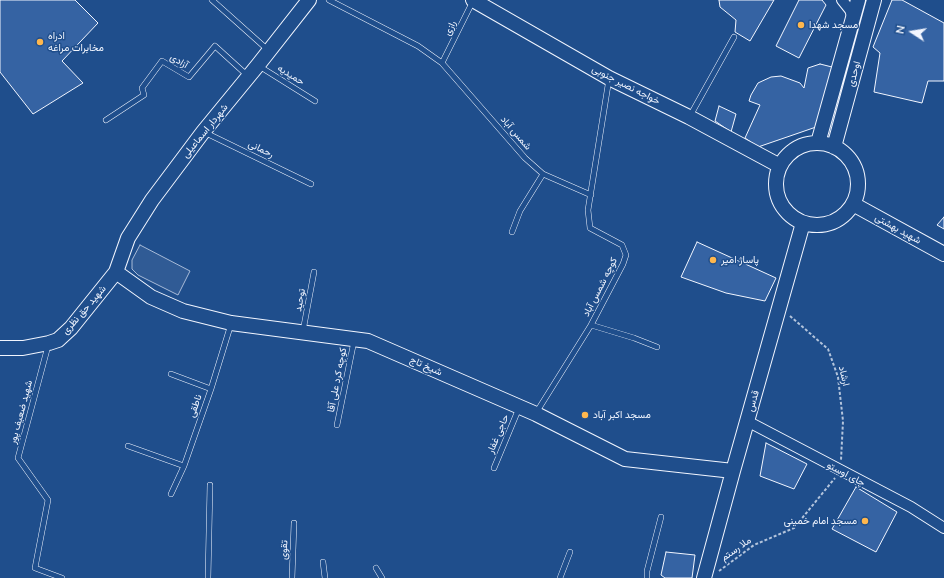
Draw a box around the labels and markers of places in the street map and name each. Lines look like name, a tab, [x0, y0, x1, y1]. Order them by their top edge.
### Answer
place label: مسجد شهدا	[809, 19, 858, 31]
marker: مسجد شهدا	[796, 20, 806, 30]
place label: ادراه مخابرات مراغه	[48, 30, 104, 54]
marker: ادراه مخابرات مراغه	[35, 37, 45, 47]
place label: پاساژ امیر	[721, 254, 759, 266]
marker: پاساژ امیر	[708, 255, 718, 265]
place label: مسجد اکبر آباد	[593, 409, 651, 421]
marker: مسجد اکبر آباد	[580, 410, 590, 420]
place label: مسجد امام خمینی	[784, 515, 857, 527]
marker: مسجد امام خمینی	[860, 516, 870, 526]

